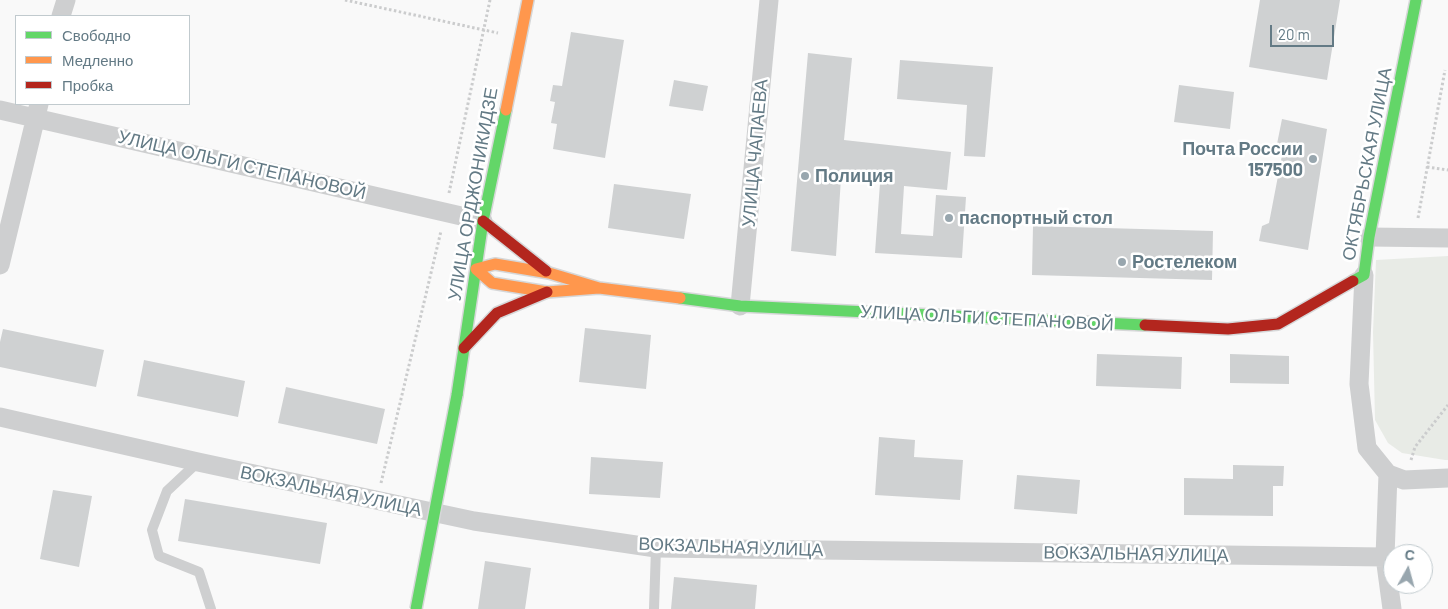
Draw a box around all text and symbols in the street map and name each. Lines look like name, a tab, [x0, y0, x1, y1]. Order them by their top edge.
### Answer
legend	[15, 15, 190, 105]
scale bar	[1273, 15, 1337, 47]
text: 20 m	[1278, 25, 1310, 43]
text: Свободно	[62, 26, 131, 44]
text: Медленно	[62, 51, 133, 69]
street label: ОКТЯБРЬСКАЯ УЛИЦА	[1338, 66, 1396, 262]
text: Пробка	[62, 76, 113, 94]
street label: УЛИЦА ЧАПАЕВА	[738, 78, 772, 228]
street label: УЛИЦА ОРДЖОНИКИДЗЕ	[444, 86, 502, 302]
street label: УЛИЦА ОЛЬГИ СТЕПАНОВОЙ	[116, 126, 368, 204]
place label: Почта России 157500	[1182, 138, 1303, 180]
marker: Почта России 157500	[1307, 153, 1319, 165]
place label: Полиция	[815, 165, 894, 187]
marker: Полиция	[799, 170, 811, 182]
place label: паспортный стол	[959, 207, 1113, 229]
marker: паспортный стол	[943, 212, 955, 224]
place label: Ростелеком	[1132, 251, 1237, 273]
marker: Ростелеком	[1116, 256, 1128, 268]
street label: УЛИЦА ОЛЬГИ СТЕПАНОВОЙ	[860, 301, 1114, 335]
street label: ВОКЗАЛЬНАЯ УЛИЦА	[238, 461, 424, 521]
street label: ВОКЗАЛЬНАЯ УЛИЦА	[638, 533, 824, 561]
street label: ВОКЗАЛЬНАЯ УЛИЦА	[1043, 542, 1229, 566]
north arrow	[1383, 544, 1433, 594]
text: С	[1404, 546, 1416, 564]

